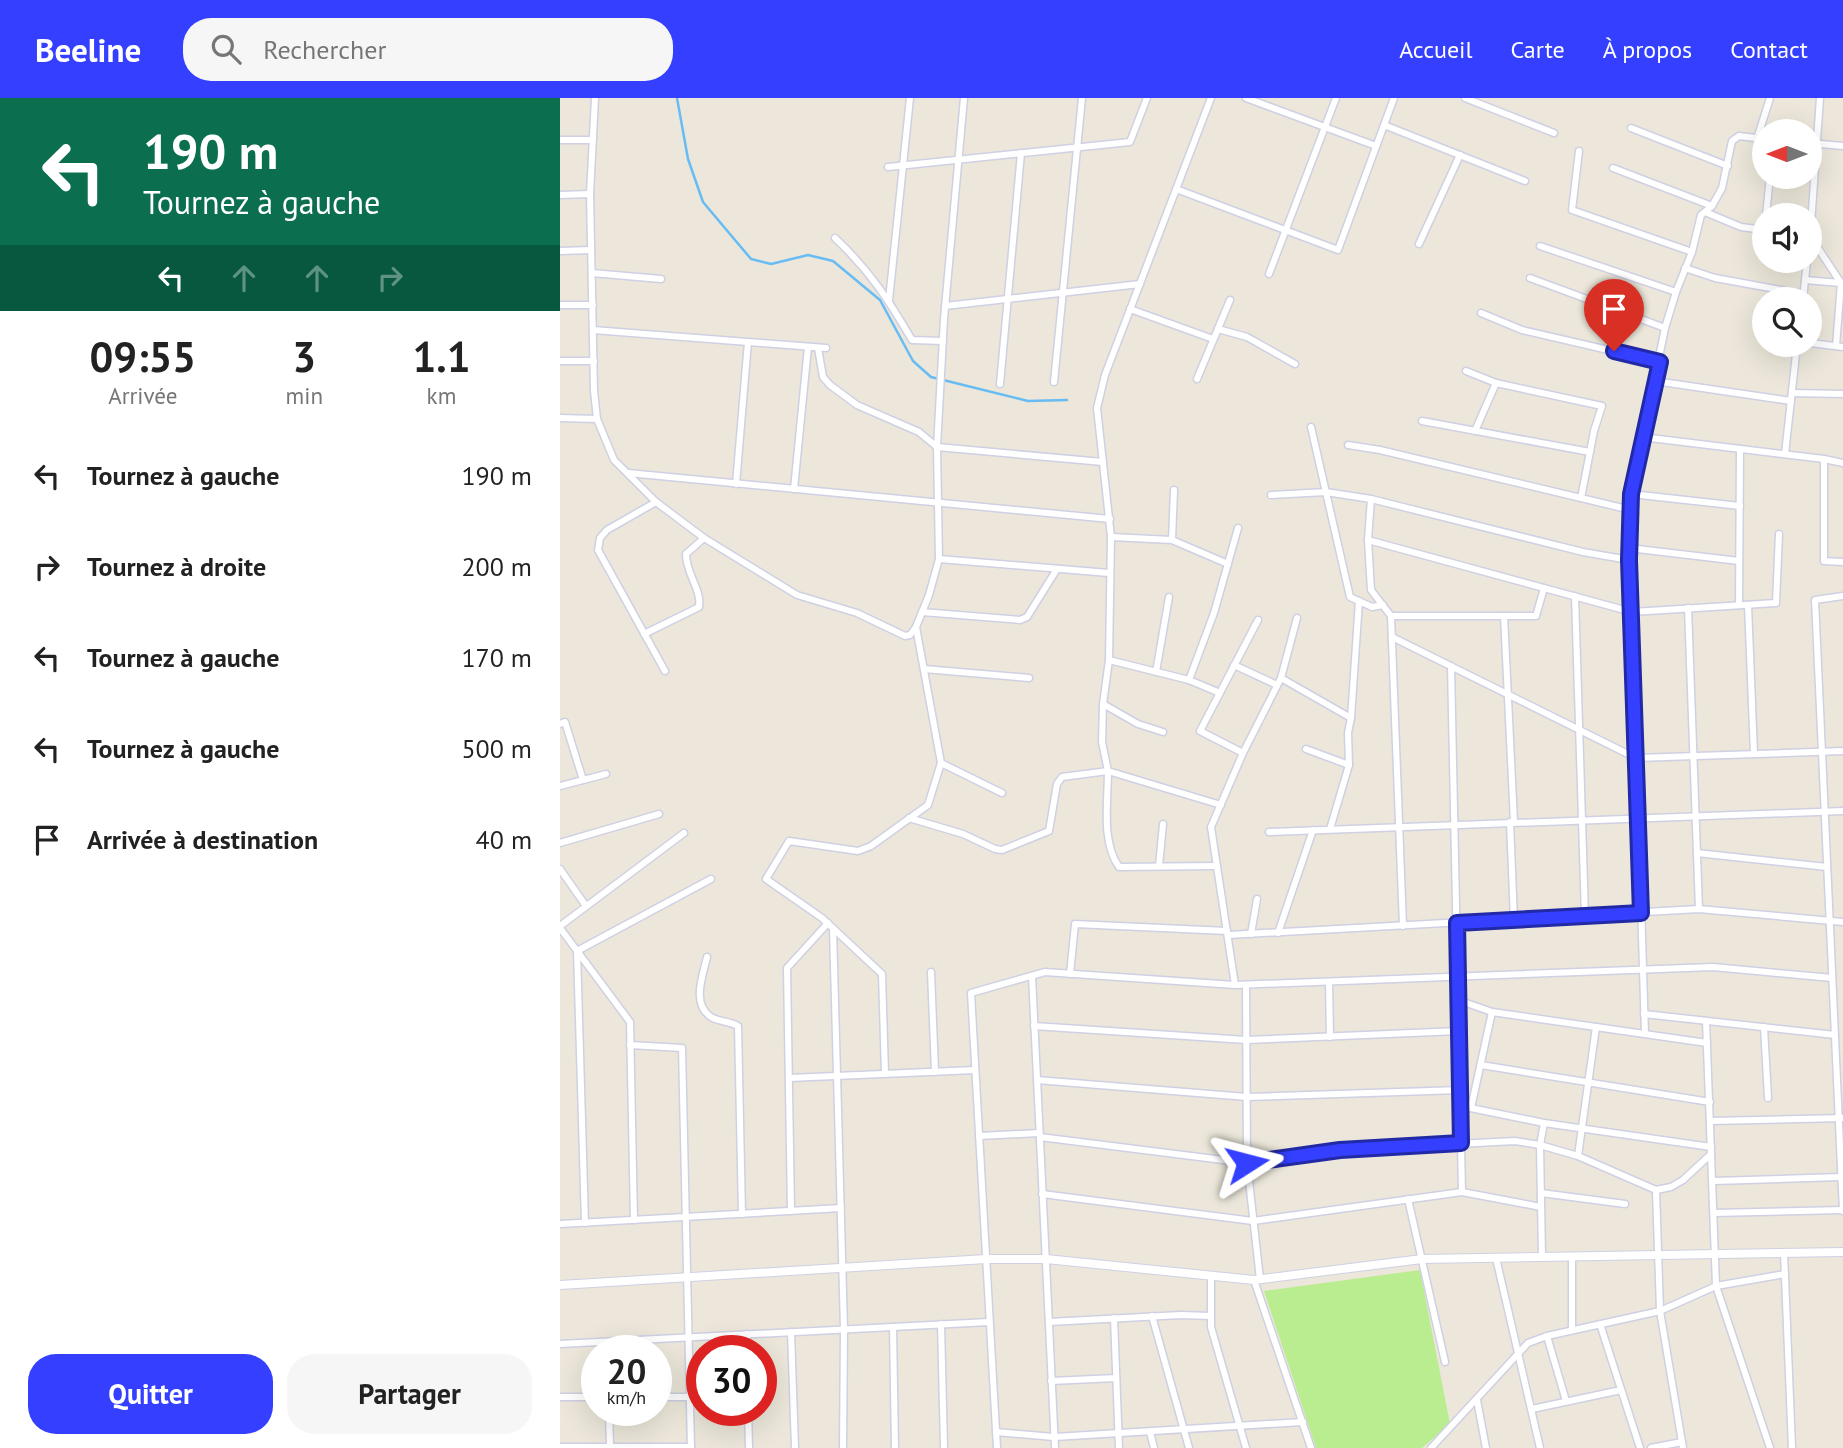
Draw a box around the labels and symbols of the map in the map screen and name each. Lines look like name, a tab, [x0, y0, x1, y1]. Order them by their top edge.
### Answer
north arrow	[1752, 119, 1822, 189]
pin	[1584, 279, 1644, 351]
position arrow	[1210, 1126, 1284, 1200]
speed limit sign: 30	[686, 1335, 777, 1426]

